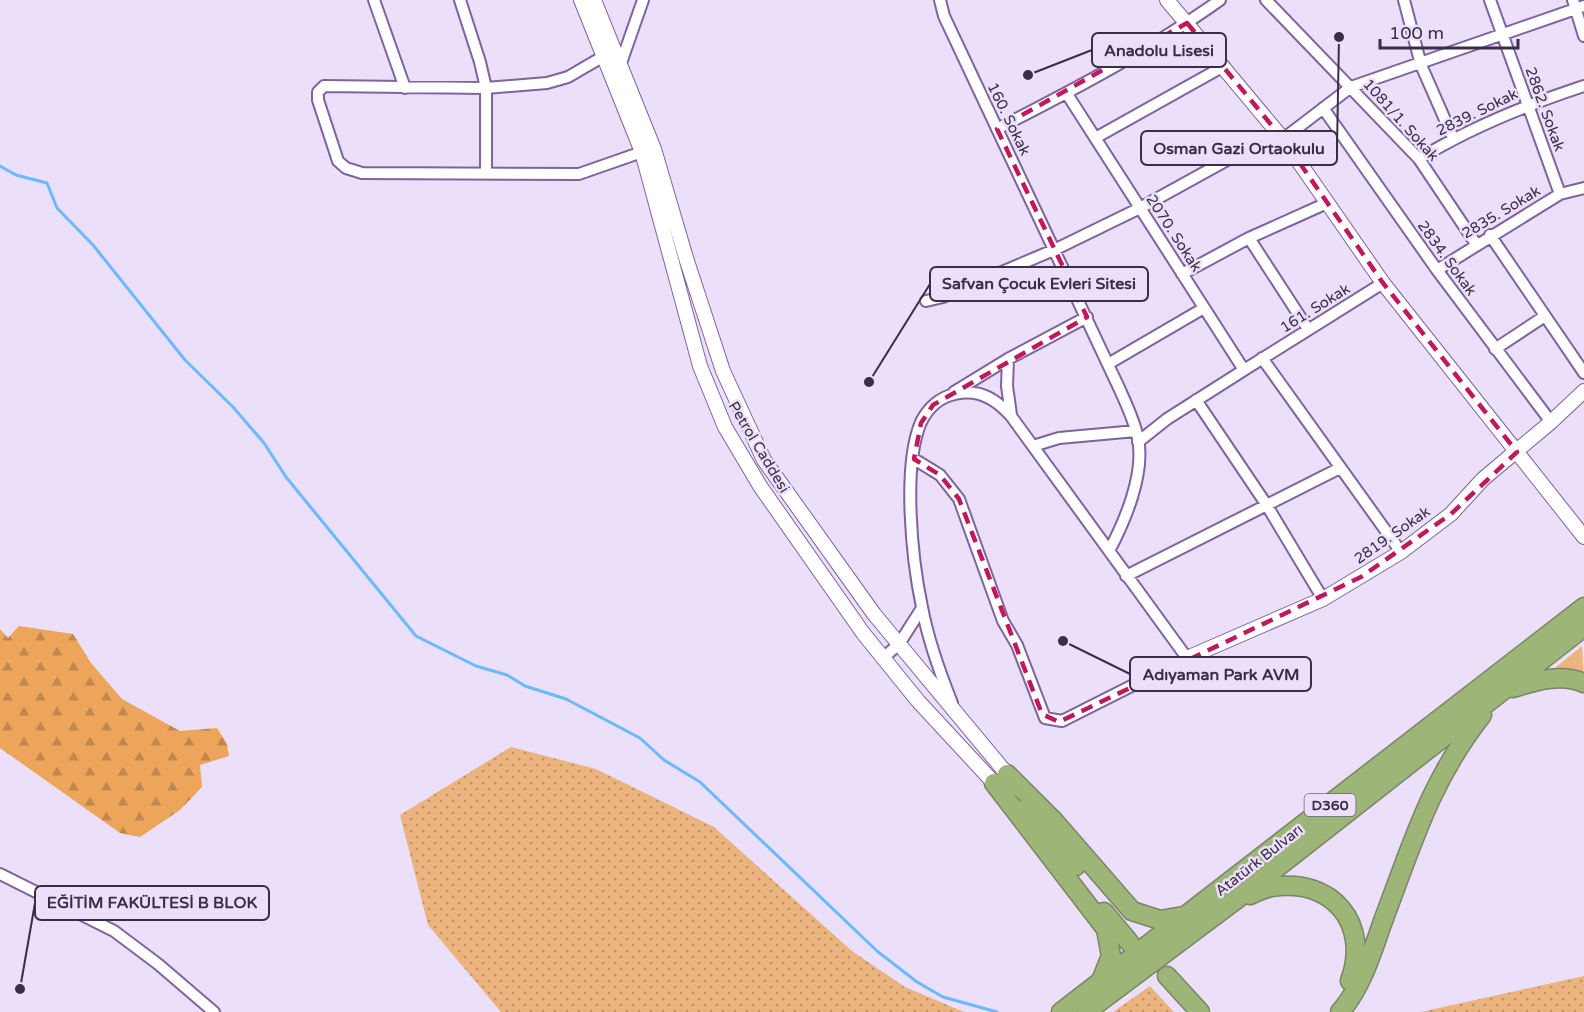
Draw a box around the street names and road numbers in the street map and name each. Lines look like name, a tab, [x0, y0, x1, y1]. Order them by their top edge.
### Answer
street label: 2862. Sokak	[1521, 64, 1569, 154]
street label: 1081/1. Sokak	[1359, 75, 1443, 165]
street label: 160. Sokak	[984, 80, 1034, 158]
street label: 2839. Sokak	[1433, 85, 1521, 139]
street label: 2835. Sokak	[1459, 182, 1543, 242]
street label: 2070. Sokak	[1142, 191, 1206, 275]
street label: 2834. Sokak	[1414, 217, 1480, 299]
street label: 161. Sokak	[1277, 279, 1353, 337]
street label: Petrol Caddesi	[725, 398, 793, 496]
street label: 2819. Sokak	[1351, 502, 1433, 568]
road number: D360	[1304, 794, 1356, 816]
street label: Atatürk Bulvarı	[1212, 820, 1306, 900]

